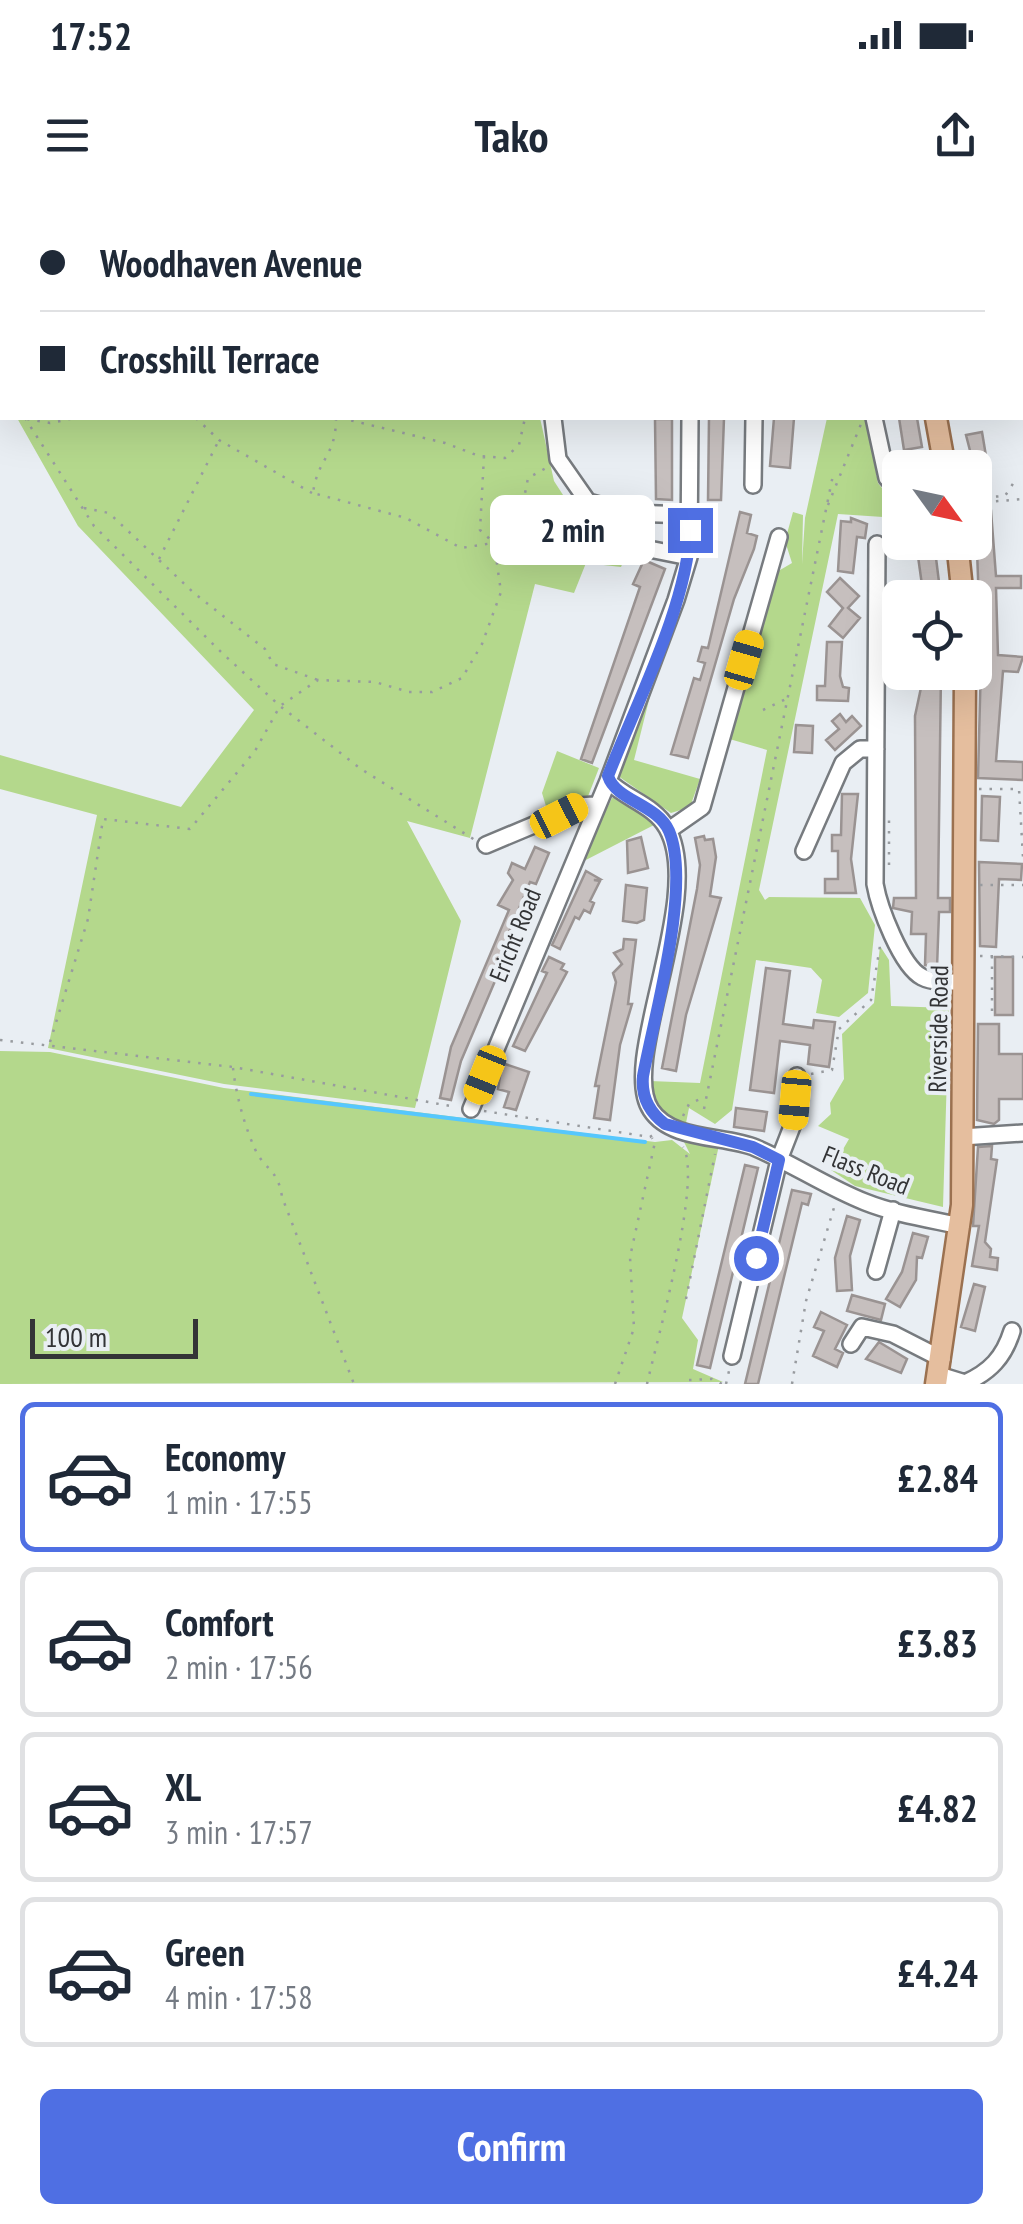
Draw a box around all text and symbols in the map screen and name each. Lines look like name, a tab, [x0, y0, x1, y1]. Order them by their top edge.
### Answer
text: 17:52	[50, 11, 132, 60]
text: Tako	[474, 106, 549, 164]
icon: menu	[40, 108, 95, 163]
icon: share	[928, 108, 983, 163]
text: Woodhaven Avenue	[100, 238, 362, 287]
text: Crosshill Terrace	[100, 334, 320, 383]
north arrow	[882, 450, 992, 560]
map controls	[882, 450, 992, 690]
callout: 2 min	[490, 495, 655, 565]
route end	[668, 508, 713, 553]
text: 2 min	[540, 509, 605, 551]
button: locate	[882, 580, 992, 690]
car	[721, 627, 767, 693]
car	[525, 789, 593, 843]
street label: Ericht Road	[482, 884, 548, 986]
street label: Riverside Road	[921, 965, 955, 1093]
car	[460, 1042, 510, 1108]
car	[777, 1069, 813, 1131]
street label: Flass Road	[818, 1138, 914, 1202]
route start	[734, 1236, 779, 1281]
scale bar	[30, 1314, 198, 1358]
text: 100 m	[45, 1318, 107, 1355]
icon: car	[45, 1432, 135, 1522]
text: Economy	[165, 1432, 285, 1481]
text: £2.84	[897, 1453, 978, 1502]
text: 1 min · 17:55	[165, 1481, 313, 1523]
icon: car	[45, 1597, 135, 1687]
text: Comfort	[165, 1597, 274, 1646]
text: £3.83	[897, 1618, 978, 1667]
text: 2 min · 17:56	[165, 1646, 313, 1688]
icon: car	[45, 1762, 135, 1852]
text: XL	[165, 1762, 201, 1811]
text: £4.82	[897, 1783, 978, 1832]
text: 3 min · 17:57	[165, 1811, 313, 1853]
icon: car	[45, 1927, 135, 2017]
text: Green	[165, 1927, 245, 1976]
text: £4.24	[897, 1948, 978, 1997]
text: 4 min · 17:58	[165, 1976, 313, 2018]
button: Confirm	[40, 2089, 983, 2204]

